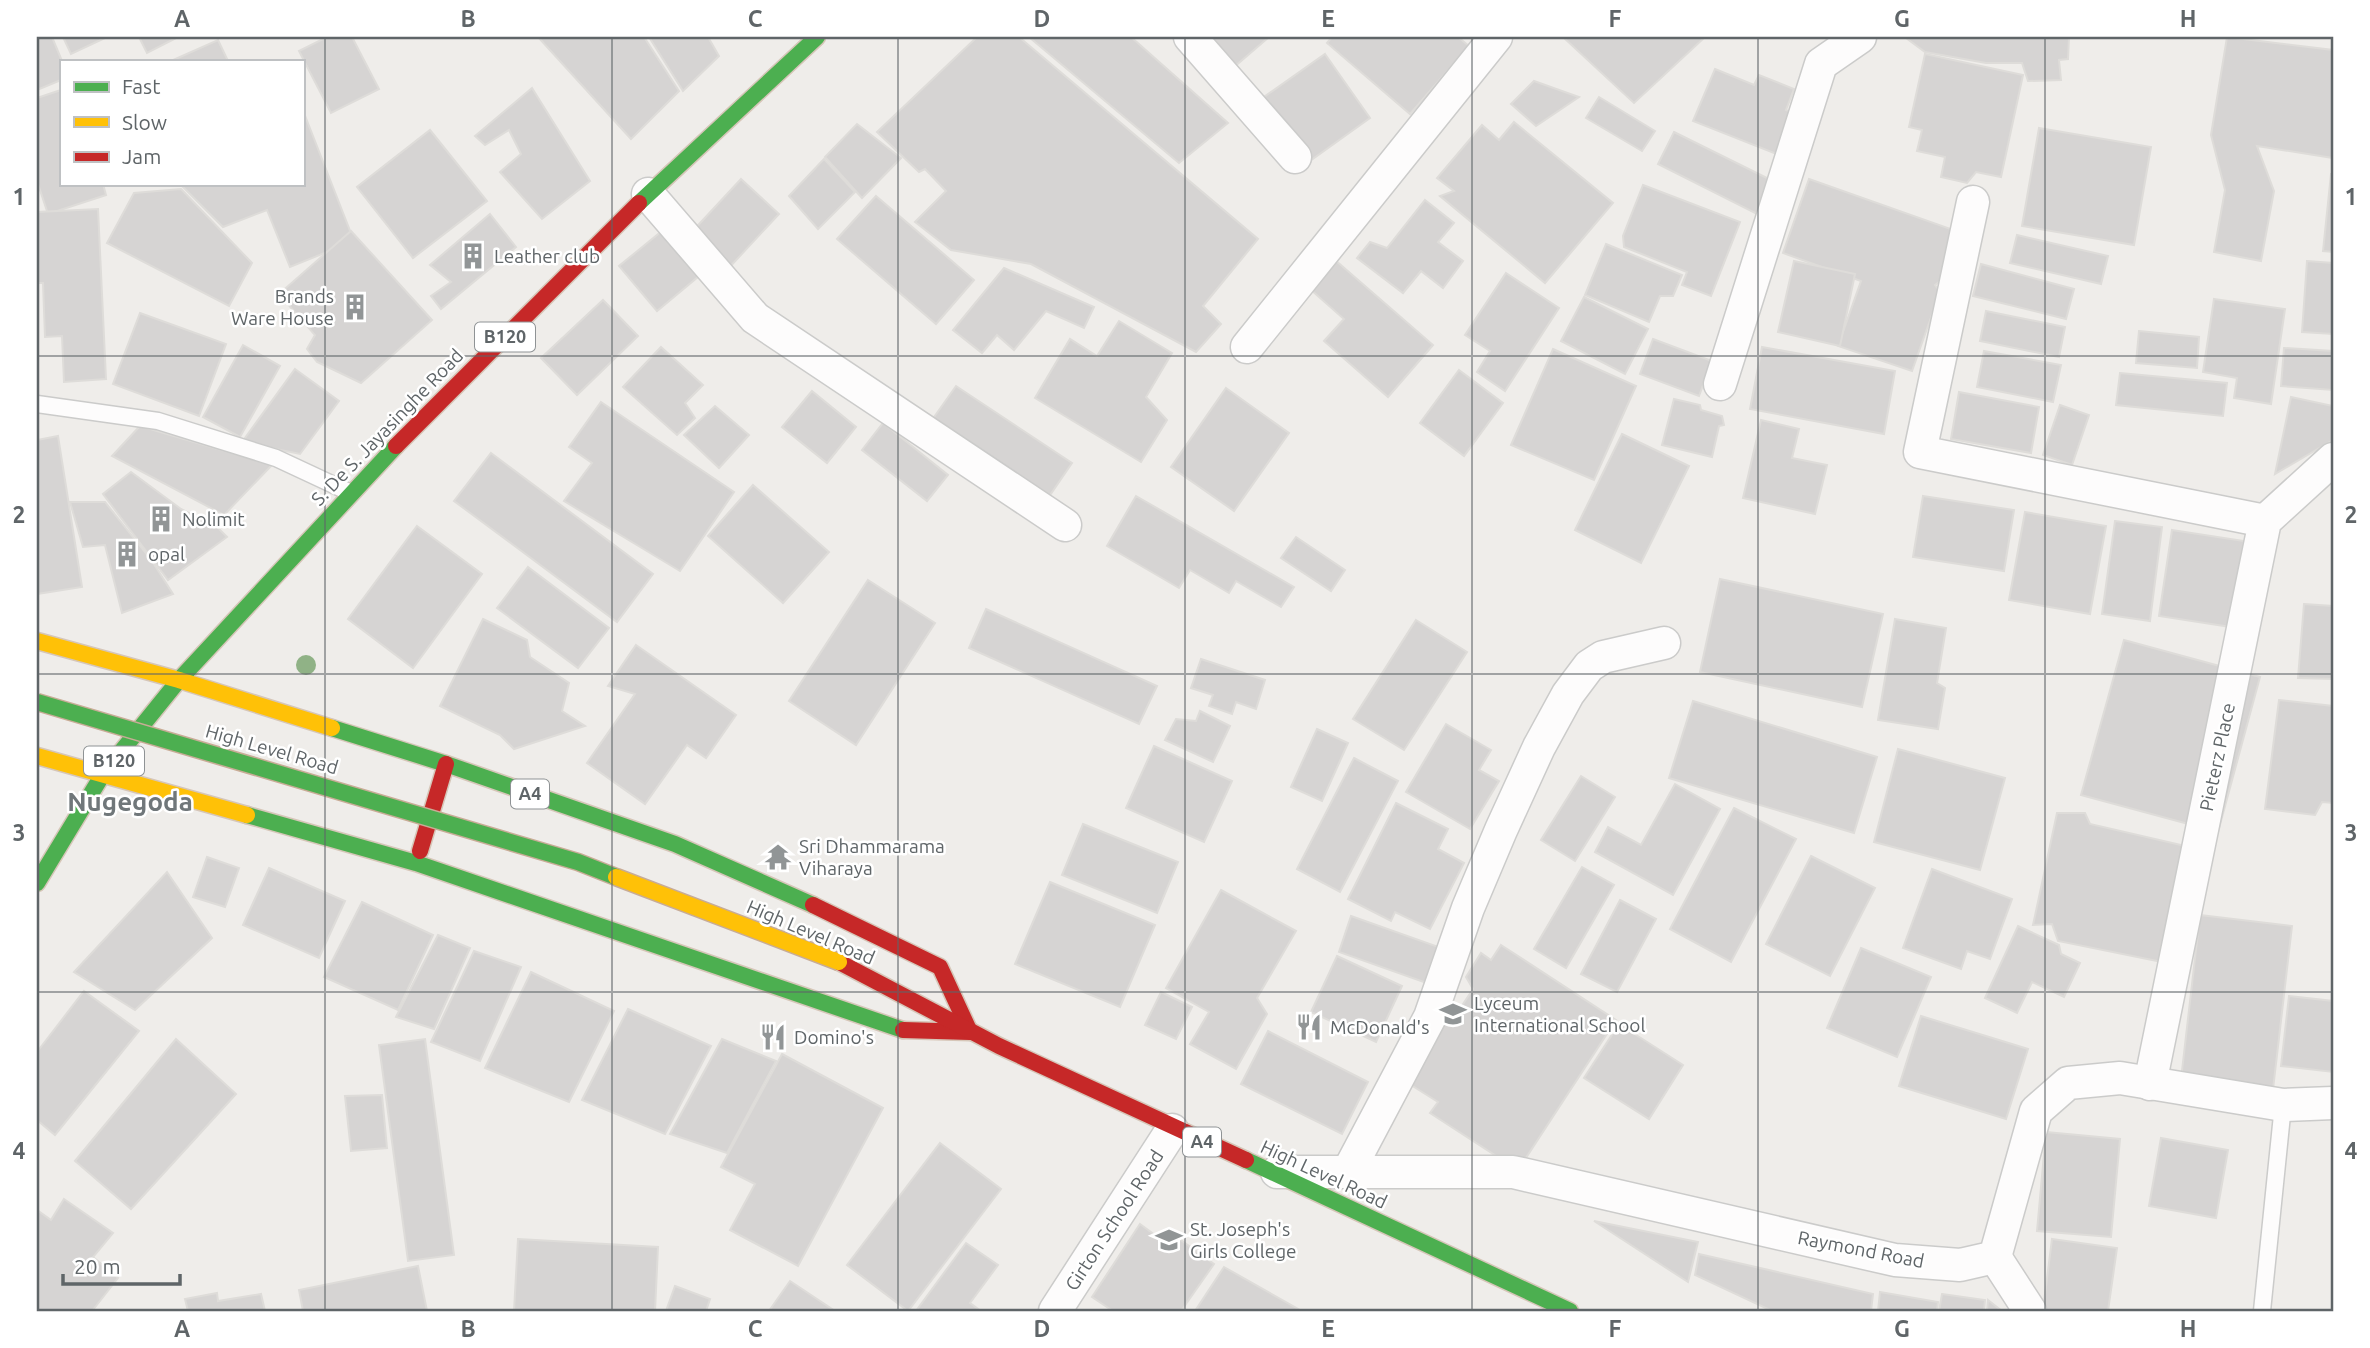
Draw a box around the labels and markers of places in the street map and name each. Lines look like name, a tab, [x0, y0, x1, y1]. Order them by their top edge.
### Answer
building icon: Leather club	[458, 241, 488, 271]
place label: Leather club	[494, 245, 600, 267]
place label: Brands Ware House	[231, 285, 334, 329]
building icon: Brands Ware House	[340, 292, 370, 322]
building icon: Nolimit	[146, 504, 176, 534]
place label: Nolimit	[182, 508, 245, 530]
building icon: opal	[112, 539, 142, 569]
place label: opal	[148, 543, 185, 565]
place label: Sri Dhammarama Viharaya	[799, 835, 945, 879]
temple icon: Sri Dhammarama Viharaya	[763, 842, 793, 872]
place label: Lyceum International School	[1474, 992, 1645, 1036]
school or university icon: Lyceum International School	[1438, 999, 1468, 1029]
restaurant icon: McDonald's	[1294, 1012, 1324, 1042]
place label: McDonald's	[1330, 1016, 1429, 1038]
restaurant icon: Domino's	[758, 1022, 788, 1052]
place label: Domino's	[794, 1026, 874, 1048]
place label: St. Joseph's Girls College	[1190, 1218, 1297, 1262]
school or university icon: St. Joseph's Girls College	[1154, 1225, 1184, 1255]

